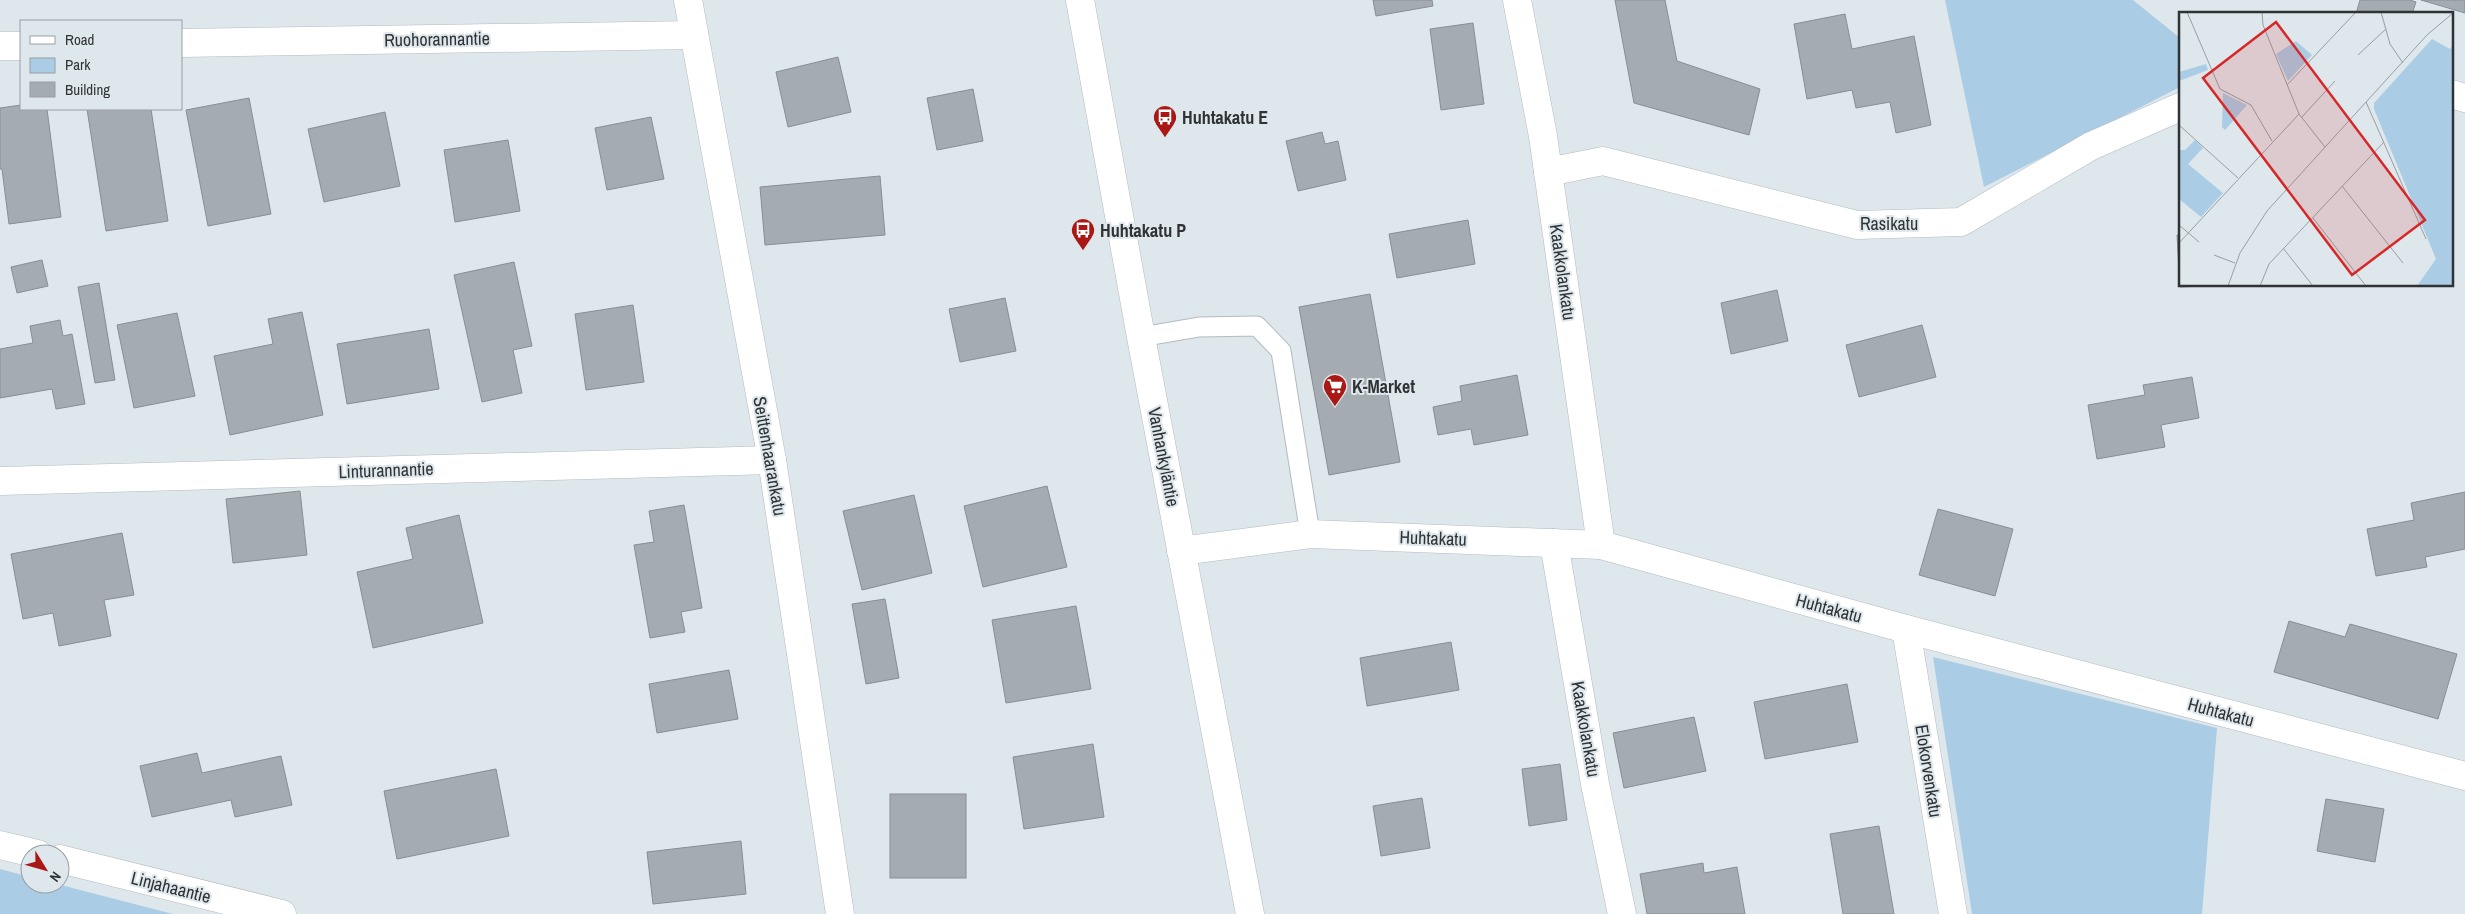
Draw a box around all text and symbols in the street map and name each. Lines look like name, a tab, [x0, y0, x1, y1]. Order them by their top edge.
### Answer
inset map	[2179, 12, 2452, 286]
legend	[20, 20, 182, 110]
street label: Ruohorannantie	[384, 26, 490, 52]
text: Road	[65, 29, 94, 50]
text: Park	[65, 54, 91, 75]
text: Building	[65, 79, 110, 100]
bus stop icon: Huhtakatu E	[1152, 104, 1178, 138]
place label: Huhtakatu E	[1182, 105, 1268, 130]
street label: Rasikatu	[1860, 211, 1918, 236]
bus stop icon: Huhtakatu P	[1070, 217, 1096, 251]
place label: Huhtakatu P	[1100, 218, 1186, 243]
street label: Kaakkolankatu	[1544, 222, 1582, 322]
supermarket icon: K-Market	[1322, 373, 1348, 407]
place label: K-Market	[1352, 374, 1415, 399]
street label: Seittenhaarankatu	[747, 394, 793, 518]
street label: Vanhankyläntie	[1142, 405, 1186, 509]
street label: Linturannantie	[338, 456, 434, 484]
street label: Huhtakatu	[1399, 524, 1467, 552]
street label: Huhtakatu	[1793, 587, 1865, 629]
street label: Kaakkolankatu	[1565, 679, 1607, 779]
street label: Huhtakatu	[2185, 691, 2257, 733]
street label: Elokorvenkatu	[1909, 723, 1949, 819]
north arrow	[20, 844, 70, 894]
street label: Linjahaantie	[129, 865, 213, 909]
text: N	[46, 868, 65, 886]

